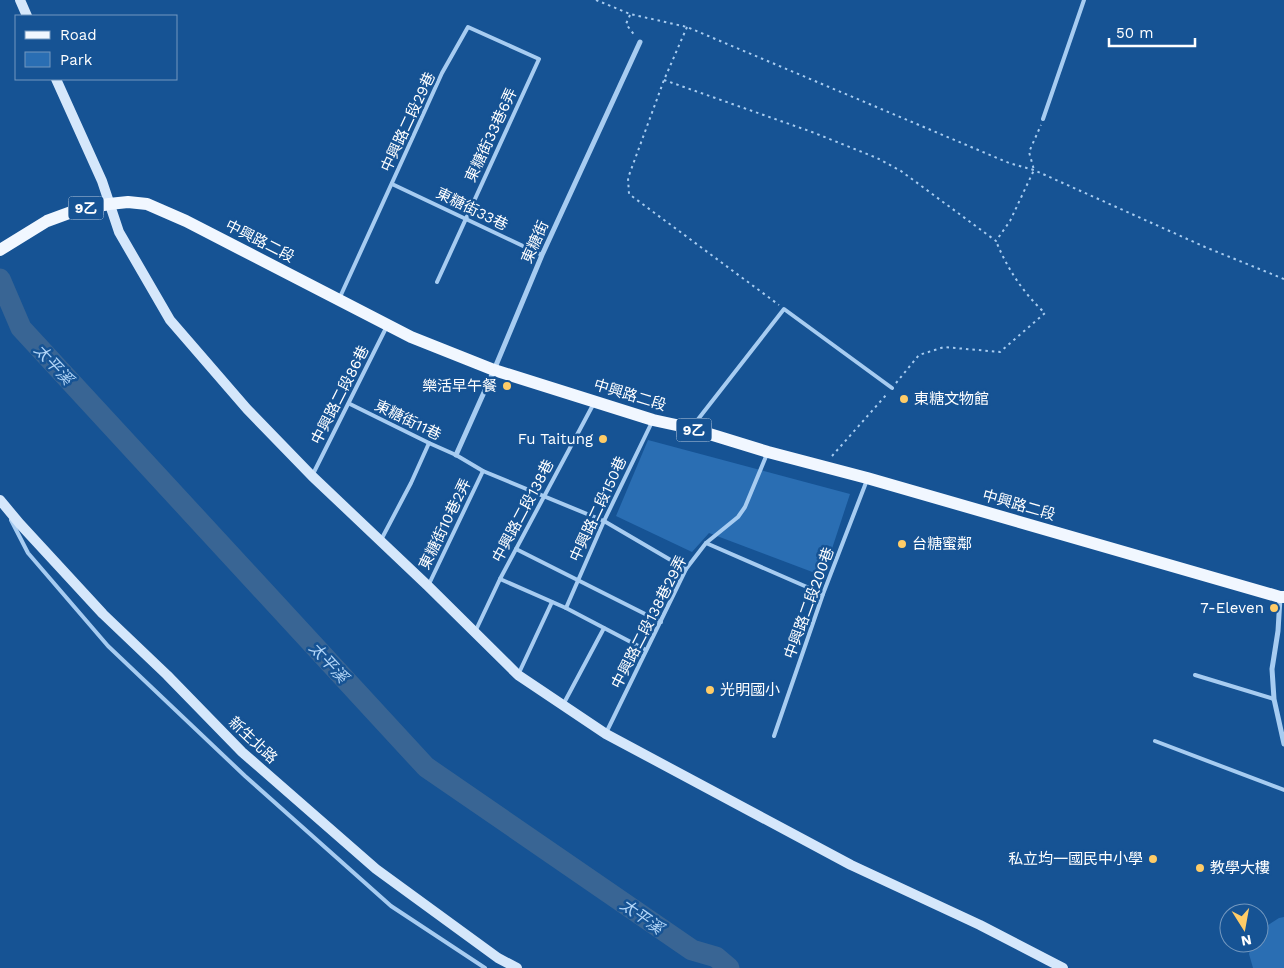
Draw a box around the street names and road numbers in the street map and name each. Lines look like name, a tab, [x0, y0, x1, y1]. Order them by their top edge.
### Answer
street label: 中興路二段29巷	[377, 69, 439, 175]
street label: 東糖街33巷6弄	[461, 85, 521, 185]
street label: 東糖街33巷	[433, 184, 511, 234]
road number: 9乙	[68, 197, 104, 220]
street label: 中興路二段	[222, 216, 298, 266]
street label: 東糖街	[518, 218, 552, 266]
street label: 中興路二段86巷	[307, 343, 373, 447]
street label: 中興路二段	[591, 375, 669, 415]
street label: 東糖街11巷	[372, 396, 444, 444]
road number: 9乙	[676, 418, 712, 442]
street label: 中興路二段150巷	[566, 454, 630, 564]
street label: 中興路二段138巷	[488, 457, 558, 565]
street label: 東糖街10巷2弄	[415, 476, 475, 572]
street label: 中興路二段	[980, 486, 1058, 524]
street label: 中興路二段200巷	[780, 545, 838, 661]
street label: 中興路二段138巷29弄	[608, 552, 690, 692]
street label: 新生北路	[225, 713, 281, 767]

